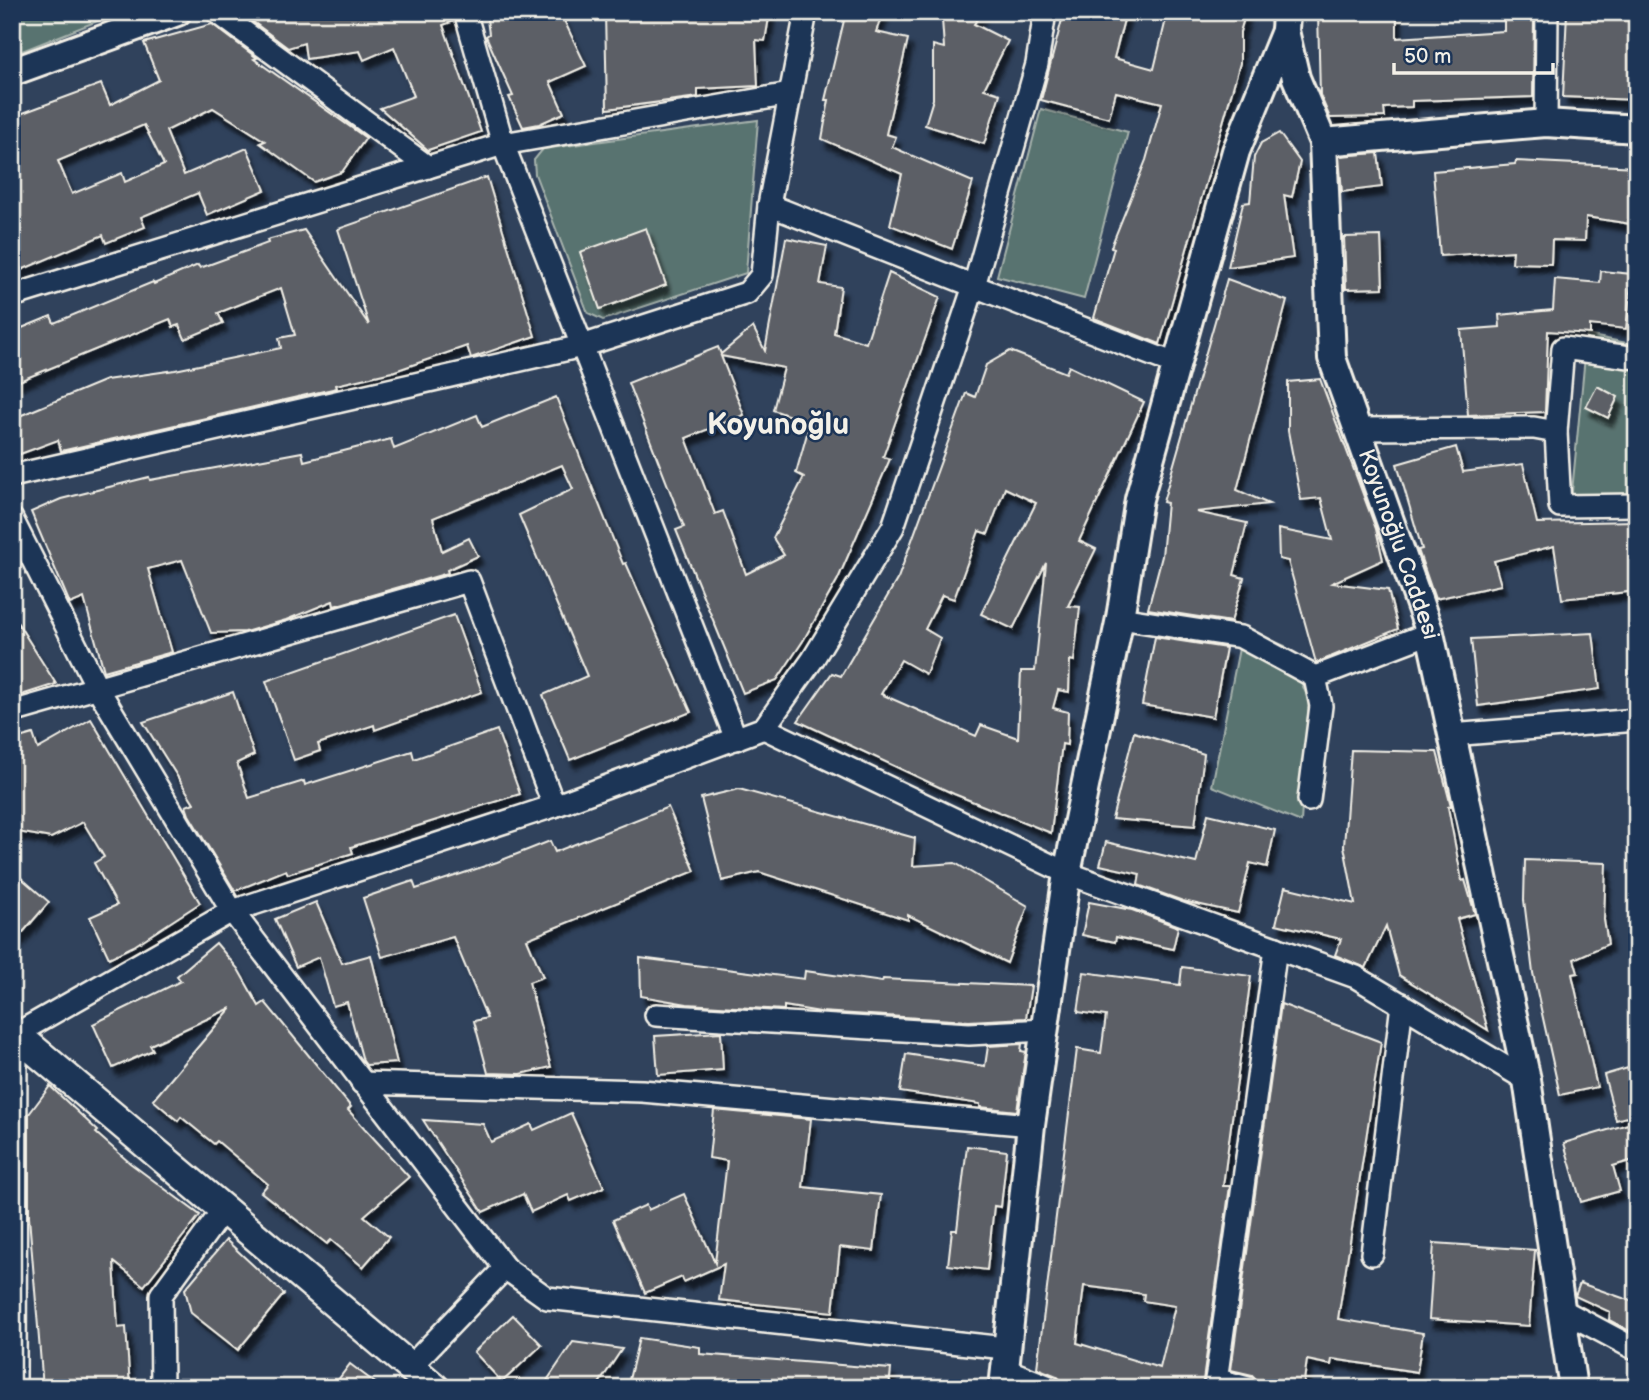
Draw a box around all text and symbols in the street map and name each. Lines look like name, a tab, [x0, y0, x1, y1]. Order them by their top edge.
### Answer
scale bar	[1394, 32, 1553, 76]
text: 50 m	[1404, 44, 1451, 69]
district label: Koyunoğlu	[707, 407, 849, 443]
street label: Koyunoğlu Caddesi	[1352, 446, 1445, 642]

